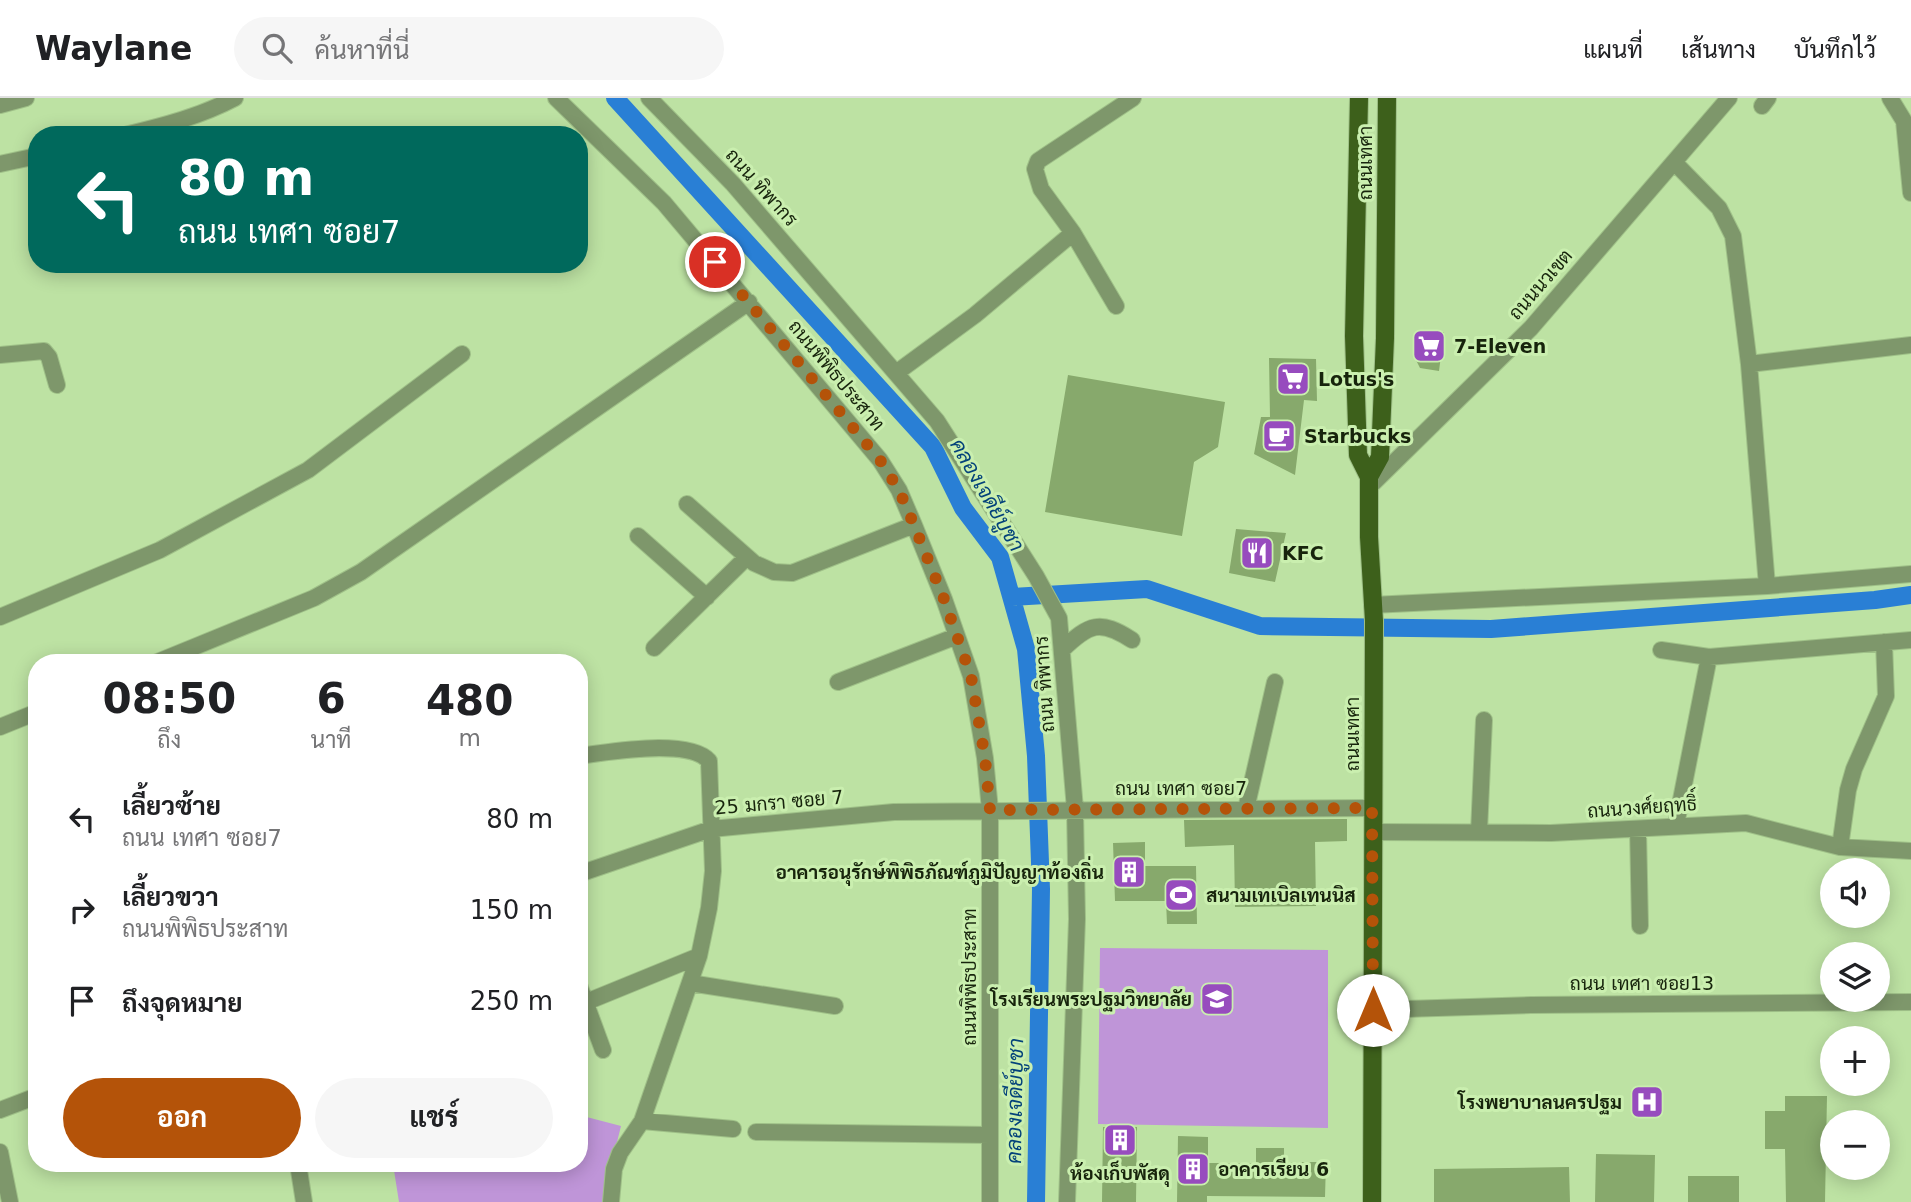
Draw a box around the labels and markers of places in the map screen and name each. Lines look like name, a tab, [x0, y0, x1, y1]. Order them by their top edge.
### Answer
pin	[685, 232, 745, 292]
supermarket icon: 7-Eleven	[1410, 327, 1448, 365]
place label: 7-Eleven	[1454, 335, 1546, 357]
supermarket icon: Lotus's	[1274, 360, 1312, 398]
place label: Lotus's	[1318, 368, 1394, 390]
cafe icon: Starbucks	[1260, 417, 1298, 455]
place label: Starbucks	[1304, 425, 1411, 447]
restaurant icon: KFC	[1238, 534, 1276, 572]
place label: KFC	[1282, 542, 1324, 564]
building icon: อาคารอนุรักษ์พิพิธภัณฑ์ภูมิปัญญาท้องถิ่น	[1110, 853, 1148, 891]
place label: อาคารอนุรักษ์พิพิธภัณฑ์ภูมิปัญญาท้องถิ่น	[775, 856, 1104, 887]
sports icon: สนามเทเบิลเทนนิส	[1162, 876, 1200, 914]
place label: สนามเทเบิลเทนนิส	[1206, 884, 1356, 906]
school or university icon: โรงเรียนพระปฐมวิทยาลัย	[1198, 980, 1236, 1018]
place label: โรงเรียนพระปฐมวิทยาลัย	[990, 987, 1192, 1012]
hospital icon: โรงพยาบาลนครปฐม	[1628, 1083, 1666, 1121]
place label: โรงพยาบาลนครปฐม	[1457, 1090, 1622, 1115]
building icon: ห้องเก็บพัสดุ	[1101, 1121, 1139, 1159]
building icon: อาคารเรียน 6	[1174, 1150, 1212, 1188]
place label: อาคารเรียน 6	[1218, 1157, 1329, 1180]
place label: ห้องเก็บพัสดุ	[1070, 1160, 1170, 1188]

